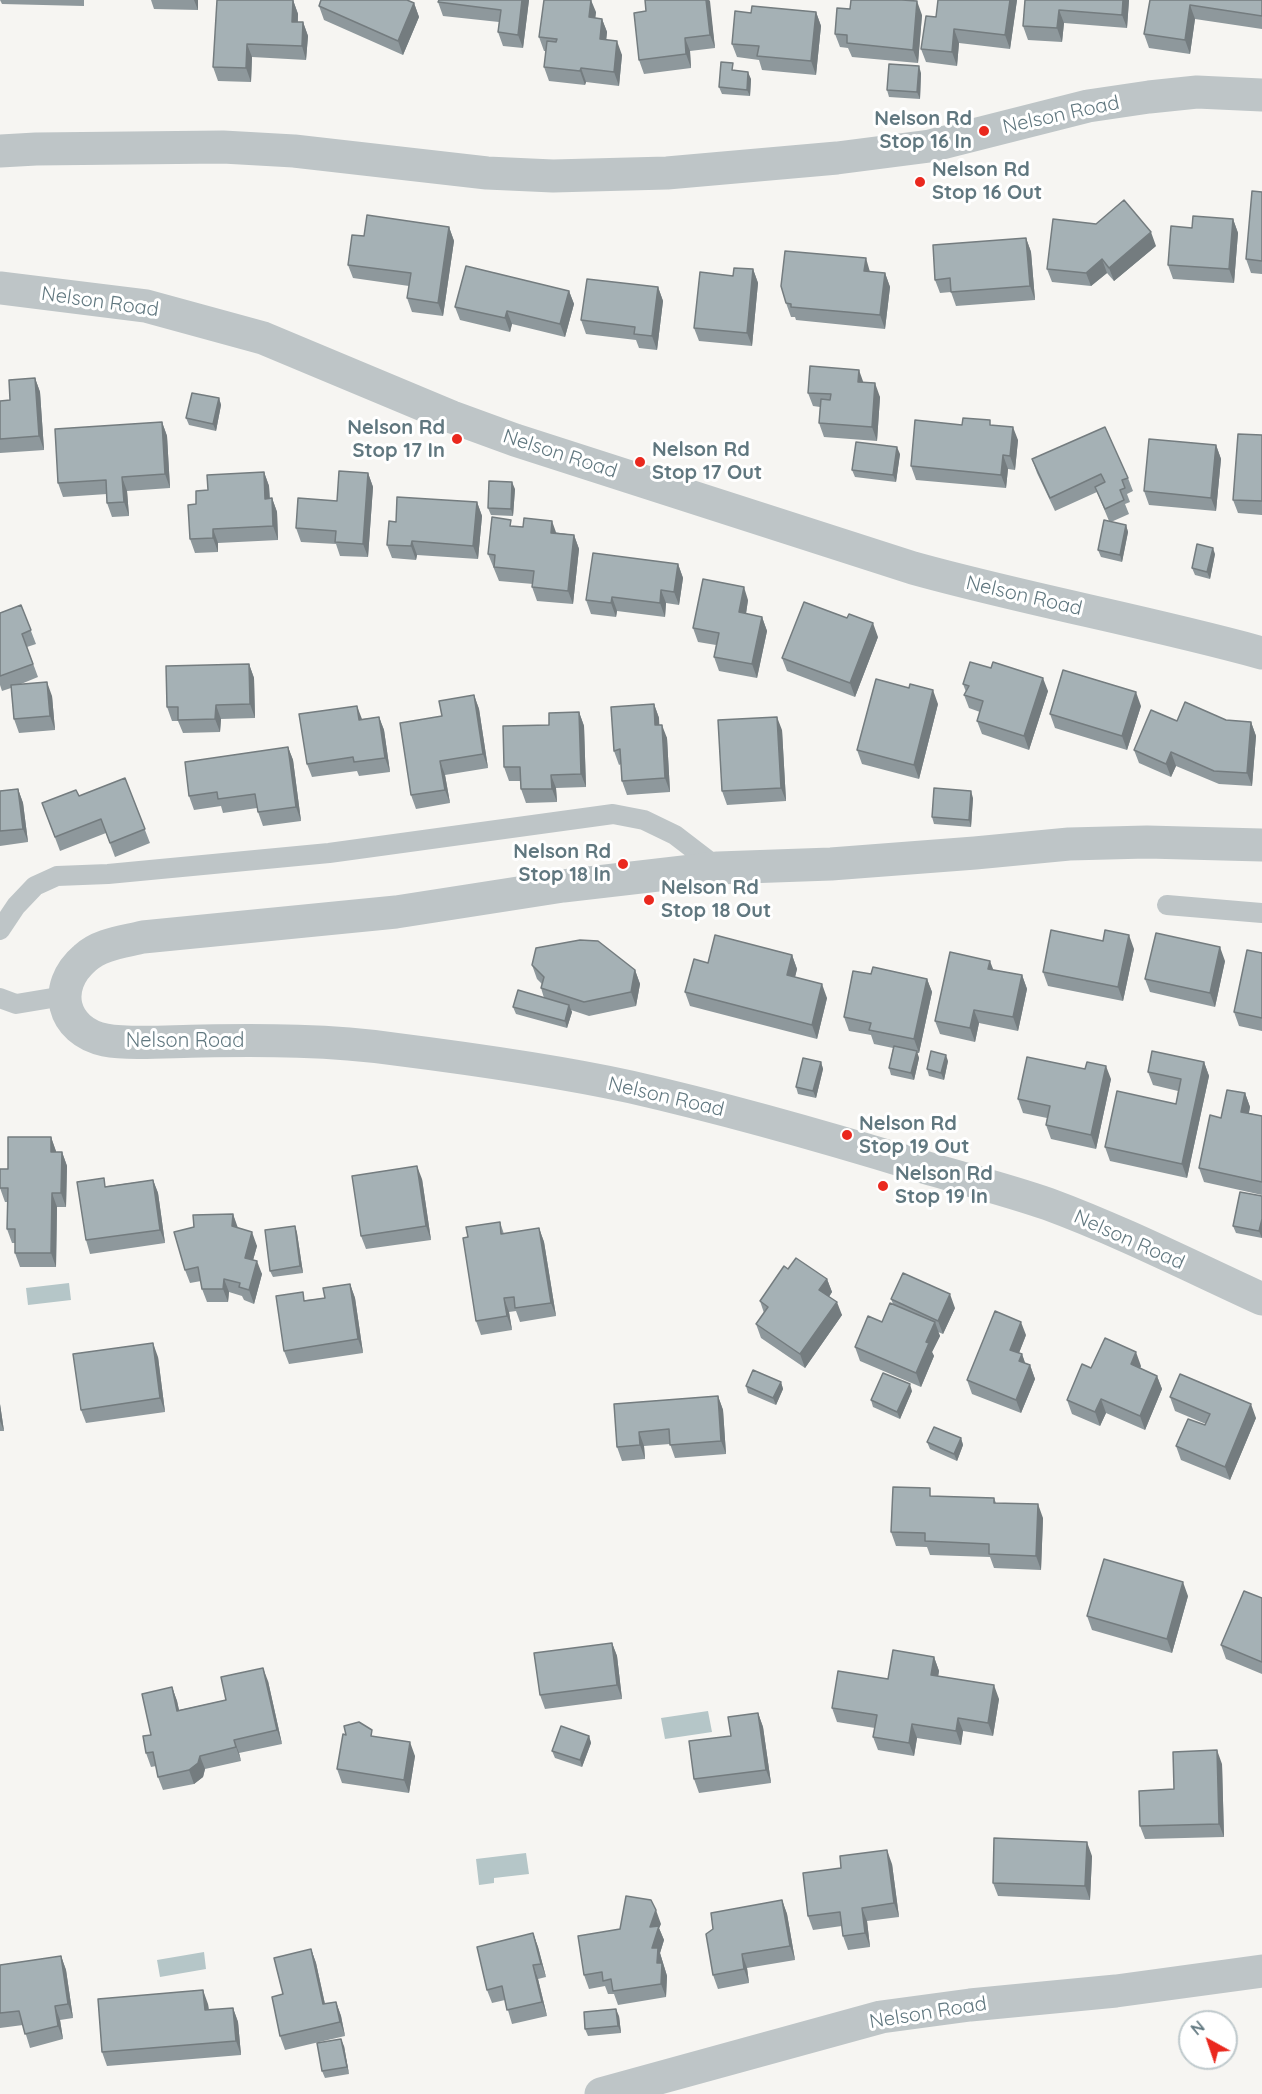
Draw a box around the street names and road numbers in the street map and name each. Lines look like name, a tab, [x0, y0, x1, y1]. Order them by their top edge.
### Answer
street label: Nelson Road	[1001, 91, 1121, 139]
street label: Nelson Road	[40, 282, 160, 322]
street label: Nelson Road	[500, 424, 620, 484]
street label: Nelson Road	[964, 571, 1084, 621]
street label: Nelson Road	[126, 1029, 244, 1053]
street label: Nelson Road	[606, 1072, 726, 1122]
street label: Nelson Road	[1070, 1205, 1188, 1275]
street label: Nelson Road	[868, 1992, 988, 2034]

